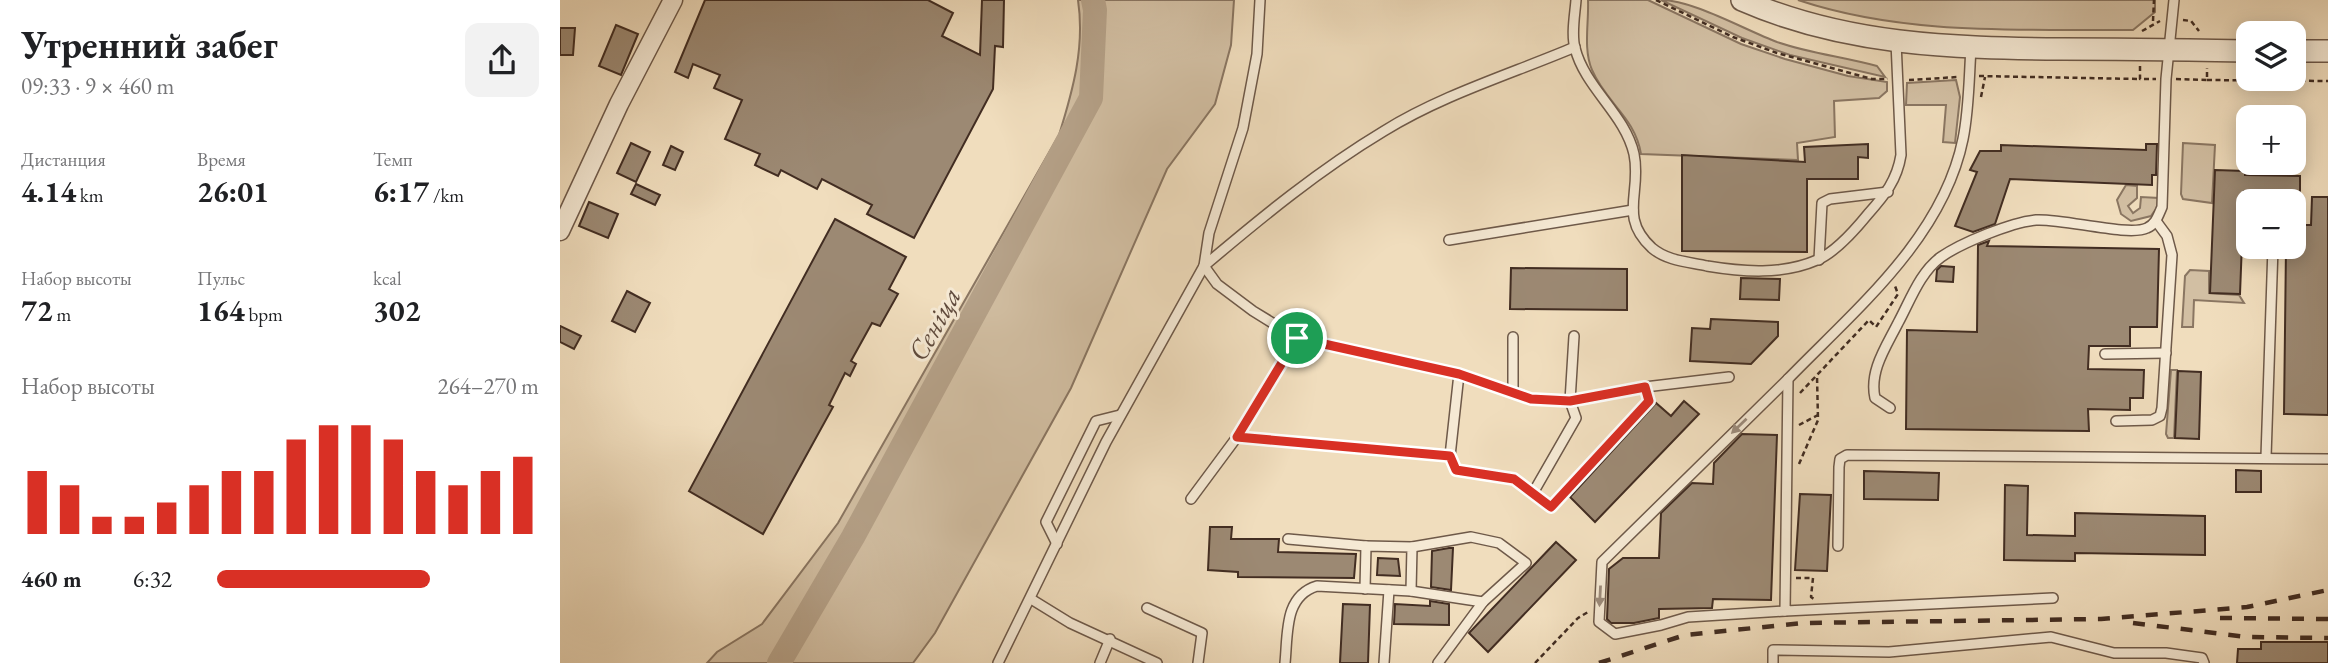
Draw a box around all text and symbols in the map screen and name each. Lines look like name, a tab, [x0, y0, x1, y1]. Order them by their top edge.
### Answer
text: Утренний забег	[21, 20, 278, 69]
map controls	[2236, 21, 2306, 259]
button: layers	[2236, 21, 2306, 91]
button: share	[465, 23, 539, 97]
text: 09:33 · 9 × 460 m	[21, 71, 174, 101]
button: +	[2236, 105, 2306, 175]
text: Дистанция	[21, 147, 106, 172]
text: Время	[197, 147, 246, 172]
text: Темп	[373, 147, 413, 172]
text: 4.14	[21, 172, 76, 211]
text: 26:01	[197, 172, 269, 211]
text: 6:17	[373, 172, 429, 211]
text: km	[76, 183, 104, 208]
text: /km	[429, 183, 464, 208]
button: −	[2236, 189, 2306, 259]
text: Набор высоты	[21, 266, 132, 291]
text: Пульс	[197, 266, 245, 291]
text: kcal	[373, 266, 402, 291]
water label: Сеніца	[899, 281, 969, 367]
text: 72	[21, 291, 53, 330]
text: 164	[197, 291, 245, 330]
text: 302	[373, 291, 421, 330]
text: m	[53, 302, 71, 327]
text: bpm	[245, 302, 283, 327]
pin	[1267, 308, 1327, 368]
icon: arrive	[1278, 319, 1316, 357]
text: Набор высоты	[21, 371, 155, 401]
text: 264–270 m	[438, 371, 539, 401]
one-way arrow	[1731, 418, 1748, 435]
text: 460 m	[21, 564, 82, 594]
text: 6:32	[133, 564, 172, 594]
one-way arrow	[1594, 585, 1605, 607]

